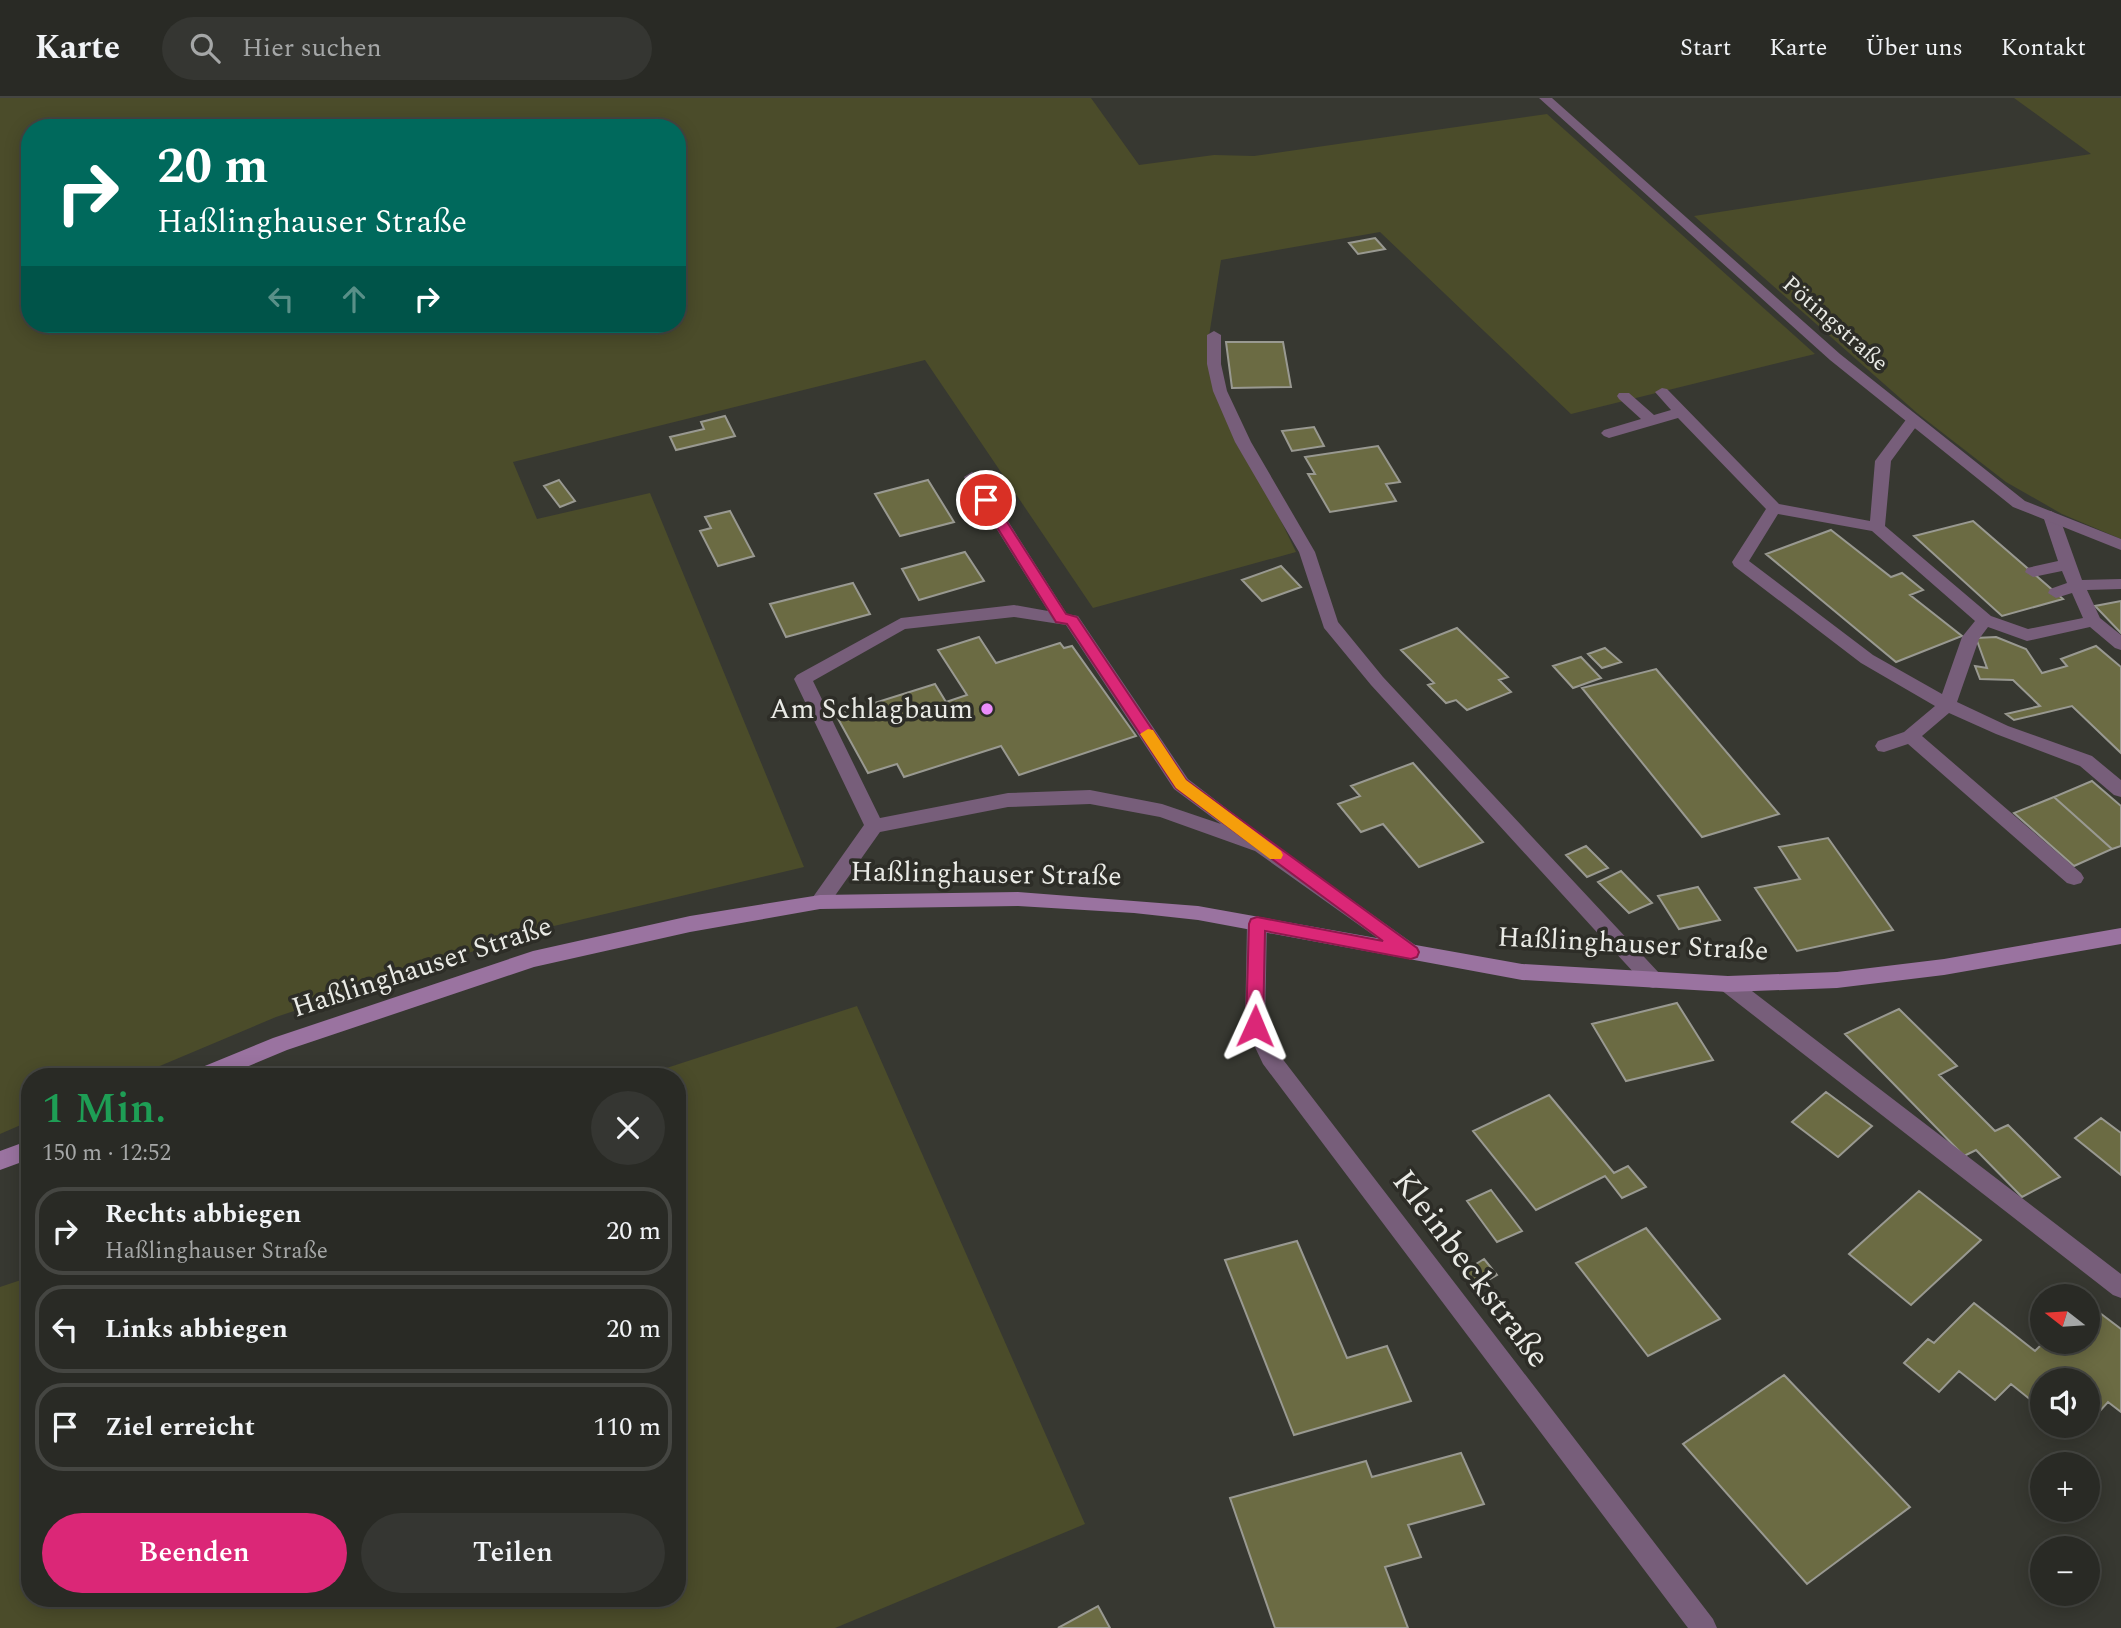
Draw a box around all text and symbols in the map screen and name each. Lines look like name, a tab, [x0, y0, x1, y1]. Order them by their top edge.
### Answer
search box	[162, 17, 652, 80]
text: Karte	[35, 23, 120, 73]
text: Hier suchen	[242, 28, 382, 68]
icon: search	[186, 29, 224, 67]
text: Start	[1680, 30, 1731, 66]
text: Karte	[1769, 30, 1827, 66]
text: Über uns	[1865, 30, 1963, 66]
text: Kontakt	[2001, 30, 2086, 66]
text: 20 m	[157, 130, 268, 205]
icon: right	[42, 147, 133, 238]
text: Haßlinghauser Straße	[157, 198, 467, 247]
street label: Pötingstraße	[1774, 268, 1896, 380]
icon: left	[262, 280, 300, 318]
icon: ahead	[335, 280, 373, 318]
icon: right	[408, 280, 446, 318]
pin	[956, 470, 1016, 530]
icon: arrive	[967, 481, 1005, 519]
place label: Am Schlagbaum	[769, 688, 973, 731]
marker: Am Schlagbaum	[979, 701, 995, 717]
street label: Haßlinghauser Straße	[850, 850, 1122, 898]
street label: Haßlinghauser Straße	[286, 905, 558, 1029]
street label: Haßlinghauser Straße	[1496, 915, 1770, 973]
position arrow	[1218, 989, 1292, 1063]
text: 1 Min.	[42, 1078, 166, 1141]
button: close	[591, 1091, 665, 1165]
text: 150 m · 12:52	[42, 1136, 171, 1171]
street label: Kleinbeckstraße	[1380, 1159, 1562, 1379]
text: Rechts abbiegen	[105, 1194, 301, 1234]
text: 20 m	[606, 1211, 661, 1251]
icon: right	[46, 1212, 84, 1250]
text: Haßlinghauser Straße	[105, 1234, 328, 1269]
north arrow	[2030, 1284, 2100, 1354]
map controls	[2030, 1284, 2100, 1606]
text: Links abbiegen	[105, 1309, 288, 1349]
text: 20 m	[606, 1309, 661, 1349]
icon: left	[46, 1310, 84, 1348]
button: sound	[2030, 1368, 2100, 1438]
text: Ziel erreicht	[105, 1407, 255, 1447]
text: 110 m	[593, 1407, 661, 1447]
icon: arrive	[46, 1408, 84, 1446]
button: +	[2030, 1452, 2100, 1522]
button: Beenden	[42, 1513, 347, 1593]
button: Teilen	[361, 1513, 665, 1593]
button: −	[2030, 1536, 2100, 1606]

